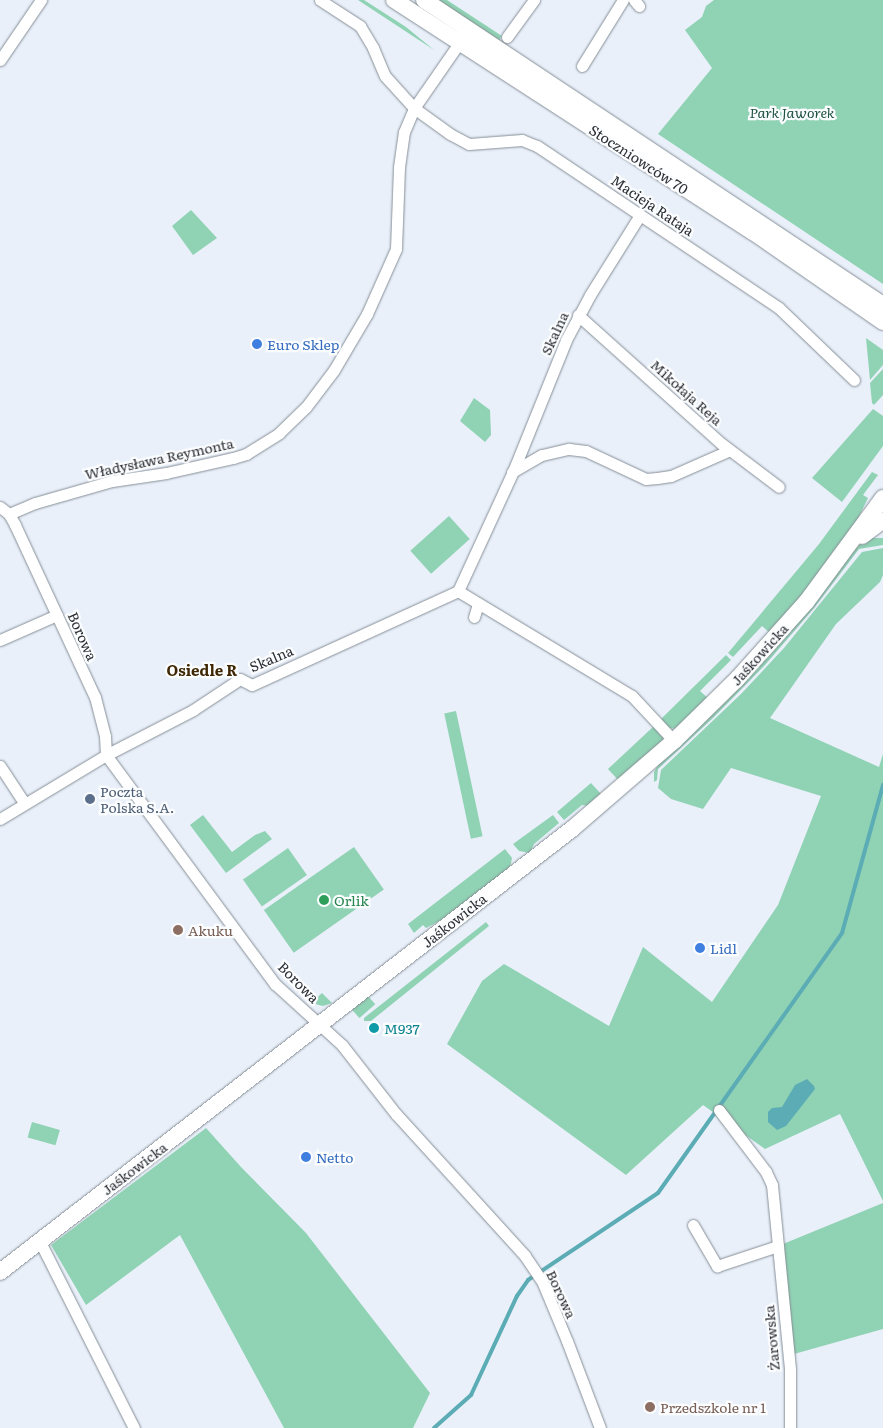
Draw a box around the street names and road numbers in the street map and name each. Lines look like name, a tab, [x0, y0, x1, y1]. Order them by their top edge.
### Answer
street label: Stoczniowców 70	[586, 121, 692, 197]
street label: Macieja Rataja	[608, 171, 698, 239]
street label: Skalna	[537, 309, 571, 357]
street label: Mikołaja Reja	[648, 356, 726, 428]
street label: Władysława Reymonta	[83, 434, 235, 482]
street label: Borowa	[65, 609, 101, 663]
street label: Jaśkowicka	[727, 620, 791, 688]
street label: Skalna	[247, 641, 295, 675]
street label: Jaśkowicka	[418, 890, 490, 950]
street label: Borowa	[275, 958, 323, 1006]
street label: Jaśkowicka	[98, 1138, 170, 1198]
street label: Borowa	[544, 1267, 580, 1321]
street label: Żarowska	[760, 1305, 782, 1371]

